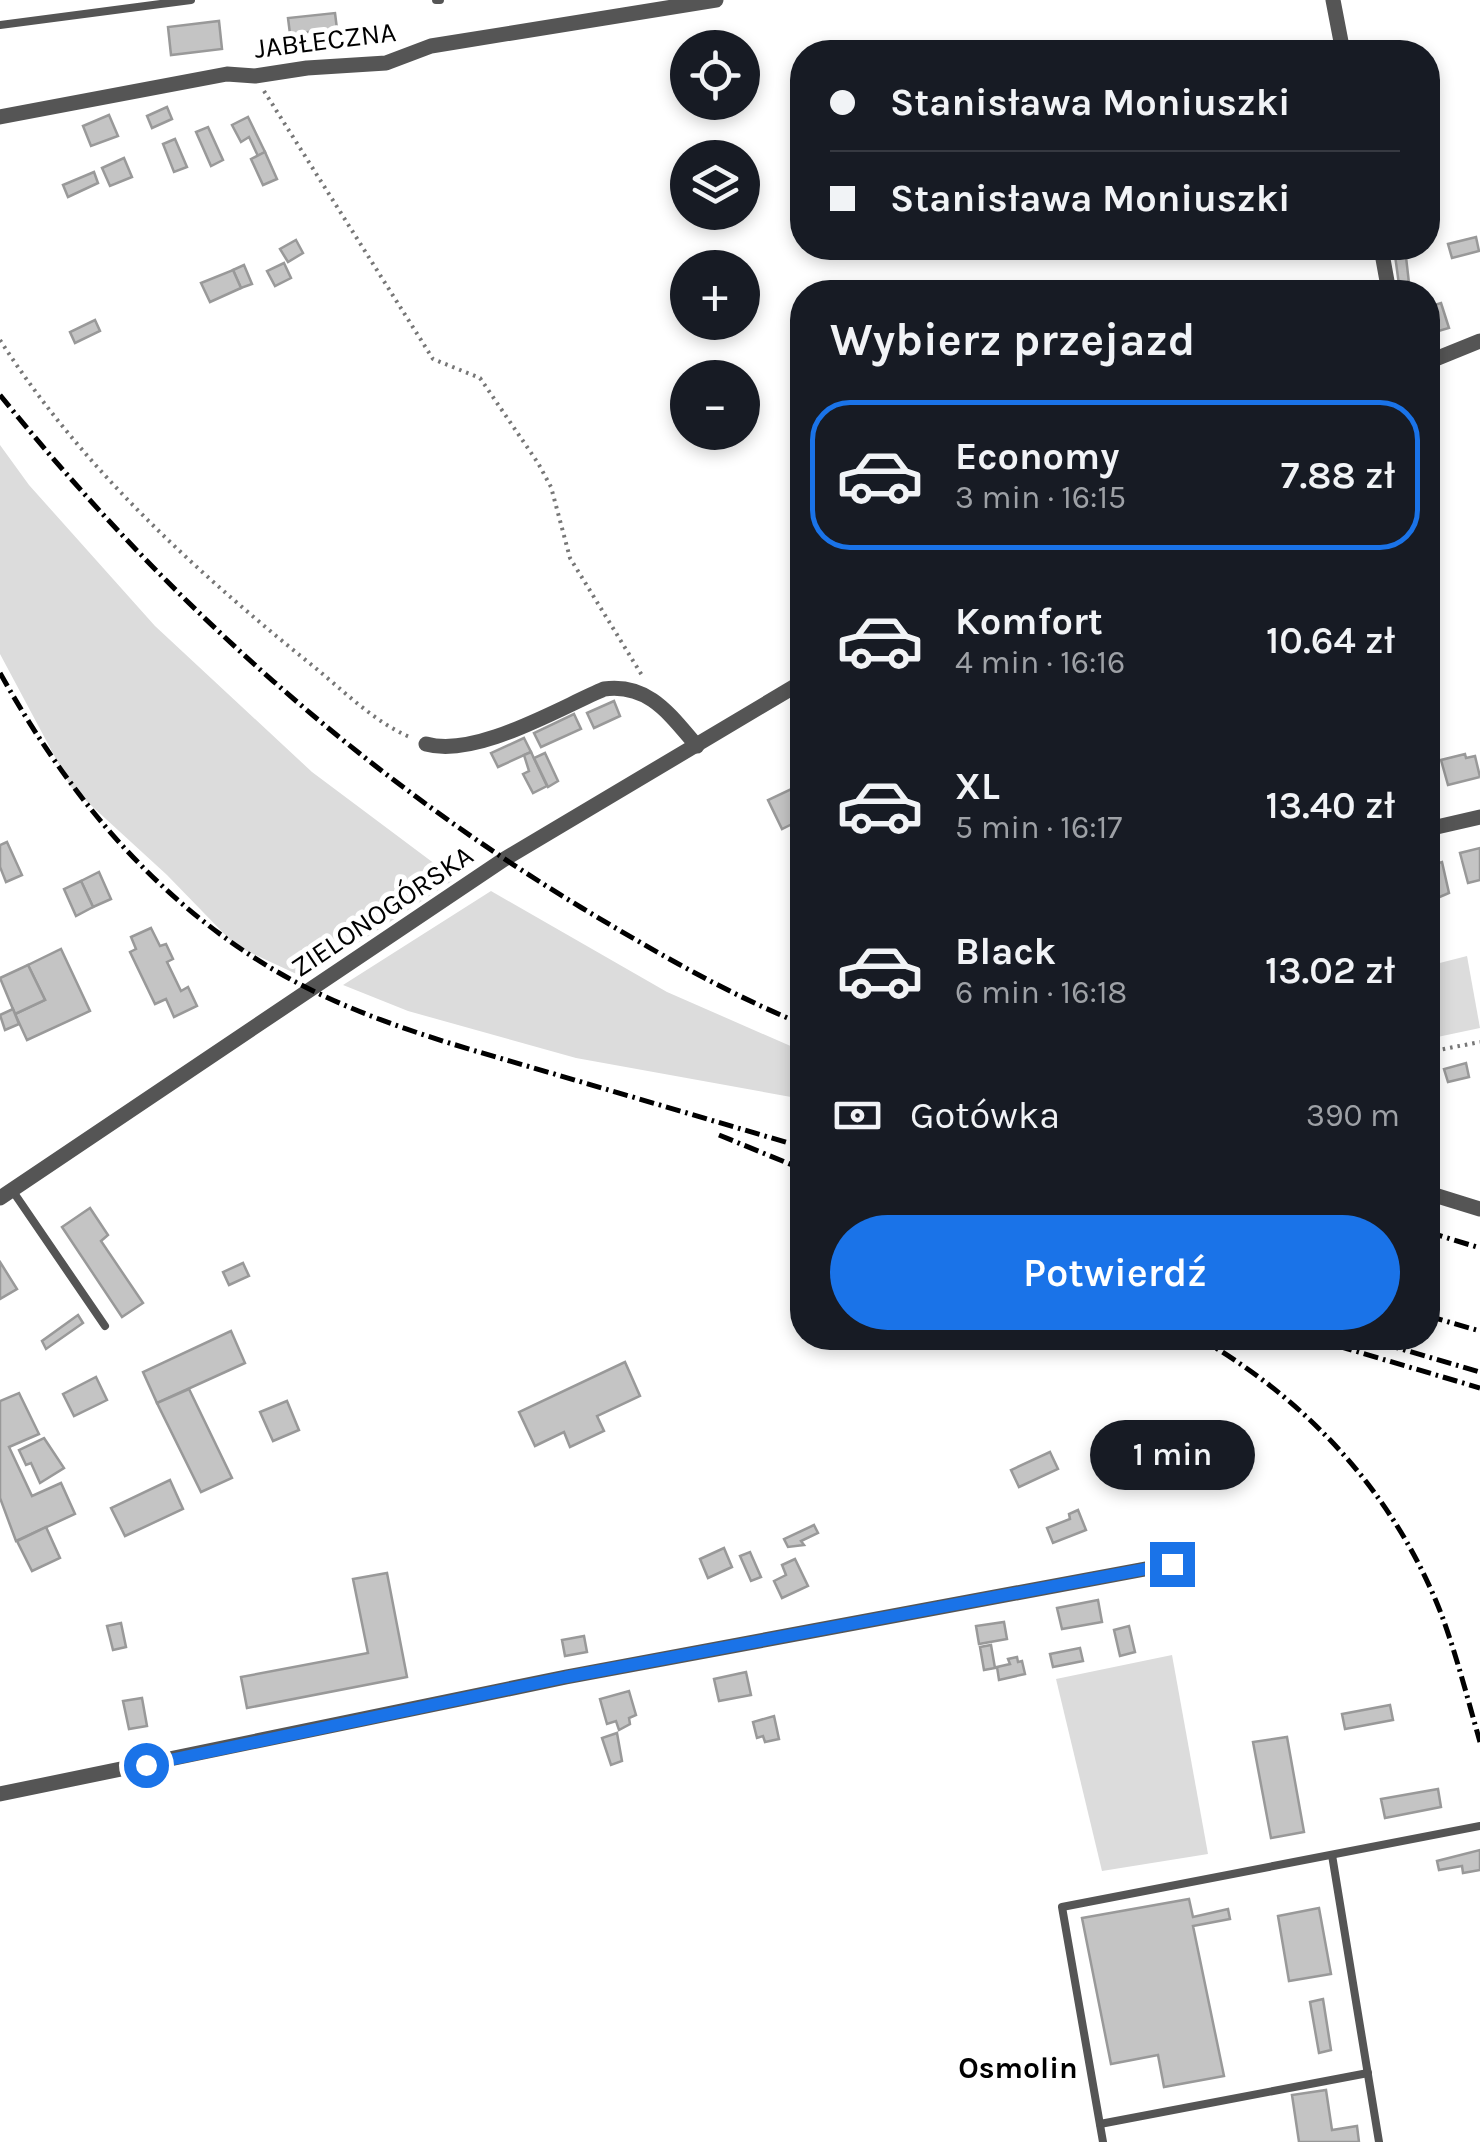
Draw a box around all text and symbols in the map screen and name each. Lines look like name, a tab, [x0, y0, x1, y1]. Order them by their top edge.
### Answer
street label: JABŁECZNA	[252, 15, 398, 65]
map controls	[670, 30, 760, 450]
button: locate	[670, 30, 760, 120]
text: Stanisława Moniuszki	[890, 80, 1291, 125]
button: layers	[670, 140, 760, 230]
text: Stanisława Moniuszki	[890, 176, 1291, 221]
button: +	[670, 250, 760, 340]
text: Wybierz przejazd	[830, 314, 1195, 366]
button: −	[670, 360, 760, 450]
icon: car	[835, 430, 925, 520]
text: Economy	[955, 434, 1119, 479]
text: 7.88 zł	[1281, 453, 1395, 498]
text: 3 min · 16:15	[955, 479, 1126, 516]
icon: car	[835, 595, 925, 685]
text: Komfort	[955, 599, 1103, 644]
text: 10.64 zł	[1266, 618, 1395, 663]
text: 4 min · 16:16	[955, 644, 1125, 681]
icon: car	[835, 760, 925, 850]
text: XL	[955, 764, 1000, 809]
text: 13.40 zł	[1265, 783, 1395, 828]
text: 5 min · 16:17	[955, 809, 1122, 846]
street label: ZIELONOGÓRSKA	[285, 838, 479, 984]
icon: car	[835, 925, 925, 1015]
text: Black	[955, 929, 1056, 974]
text: 13.02 zł	[1265, 948, 1395, 993]
text: 6 min · 16:18	[955, 974, 1127, 1011]
icon: cash	[830, 1088, 885, 1143]
text: Gotówka	[910, 1093, 1060, 1138]
text: 390 m	[1306, 1097, 1400, 1134]
button: Potwierdź	[830, 1215, 1400, 1330]
callout: 1 min	[1090, 1419, 1254, 1489]
text: 1 min	[1133, 1436, 1212, 1473]
route end	[1150, 1542, 1195, 1587]
route start	[124, 1743, 169, 1788]
district label: Osmolin	[958, 2050, 1078, 2086]

